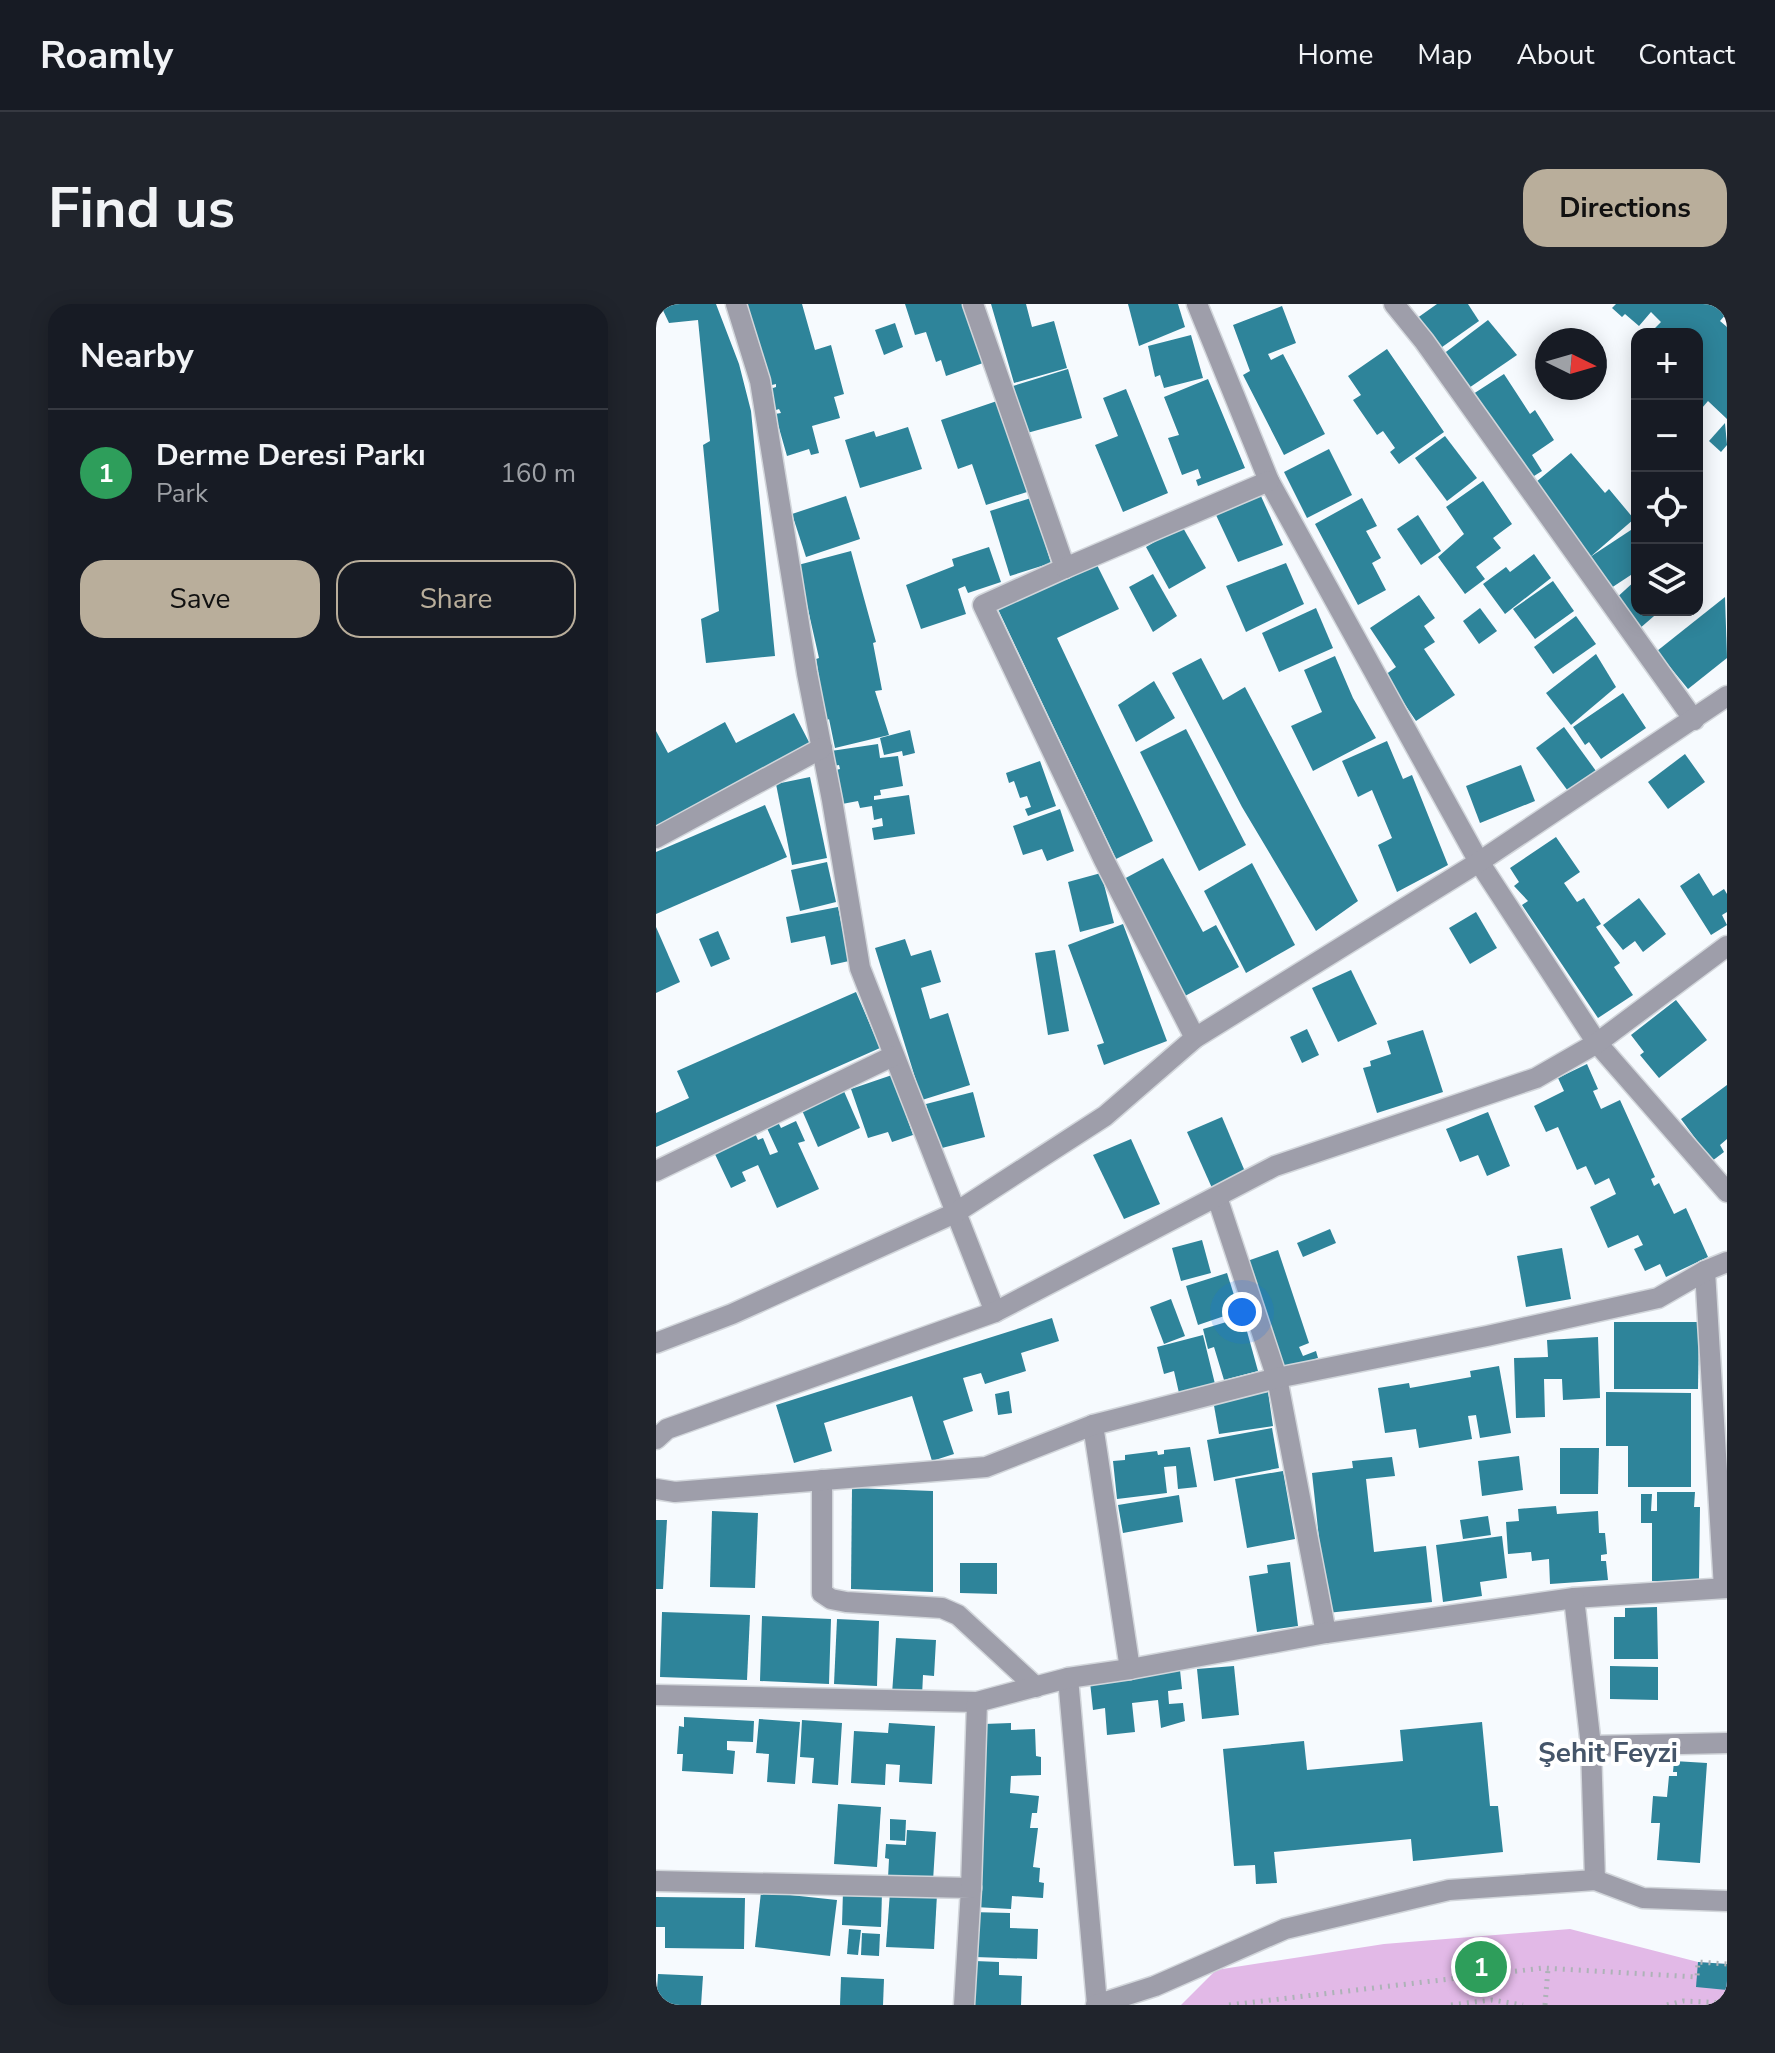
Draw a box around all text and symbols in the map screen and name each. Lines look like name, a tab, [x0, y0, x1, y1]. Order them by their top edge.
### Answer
text: Roamly	[40, 30, 173, 81]
text: Home	[1298, 36, 1373, 74]
text: Map	[1417, 36, 1472, 74]
text: About	[1516, 36, 1594, 74]
text: Contact	[1638, 36, 1735, 74]
button: Directions	[1523, 169, 1727, 247]
text: Find us	[48, 170, 235, 247]
north arrow	[1535, 328, 1607, 400]
map controls	[1631, 328, 1703, 616]
button: +	[1631, 328, 1703, 400]
text: Nearby	[80, 333, 194, 379]
button: −	[1631, 400, 1703, 472]
text: Derme Deresi Parkı	[156, 435, 426, 476]
text: 1	[98, 456, 114, 491]
text: 160 m	[500, 456, 576, 491]
button: locate	[1631, 472, 1703, 544]
text: Park	[156, 476, 208, 511]
button: layers	[1631, 544, 1703, 616]
button: Save	[80, 560, 320, 638]
button: Share	[336, 560, 576, 638]
your location	[1222, 1292, 1262, 1332]
district label: Şehit Feyzi	[1538, 1734, 1678, 1772]
pin: 1	[1455, 1937, 1507, 1997]

